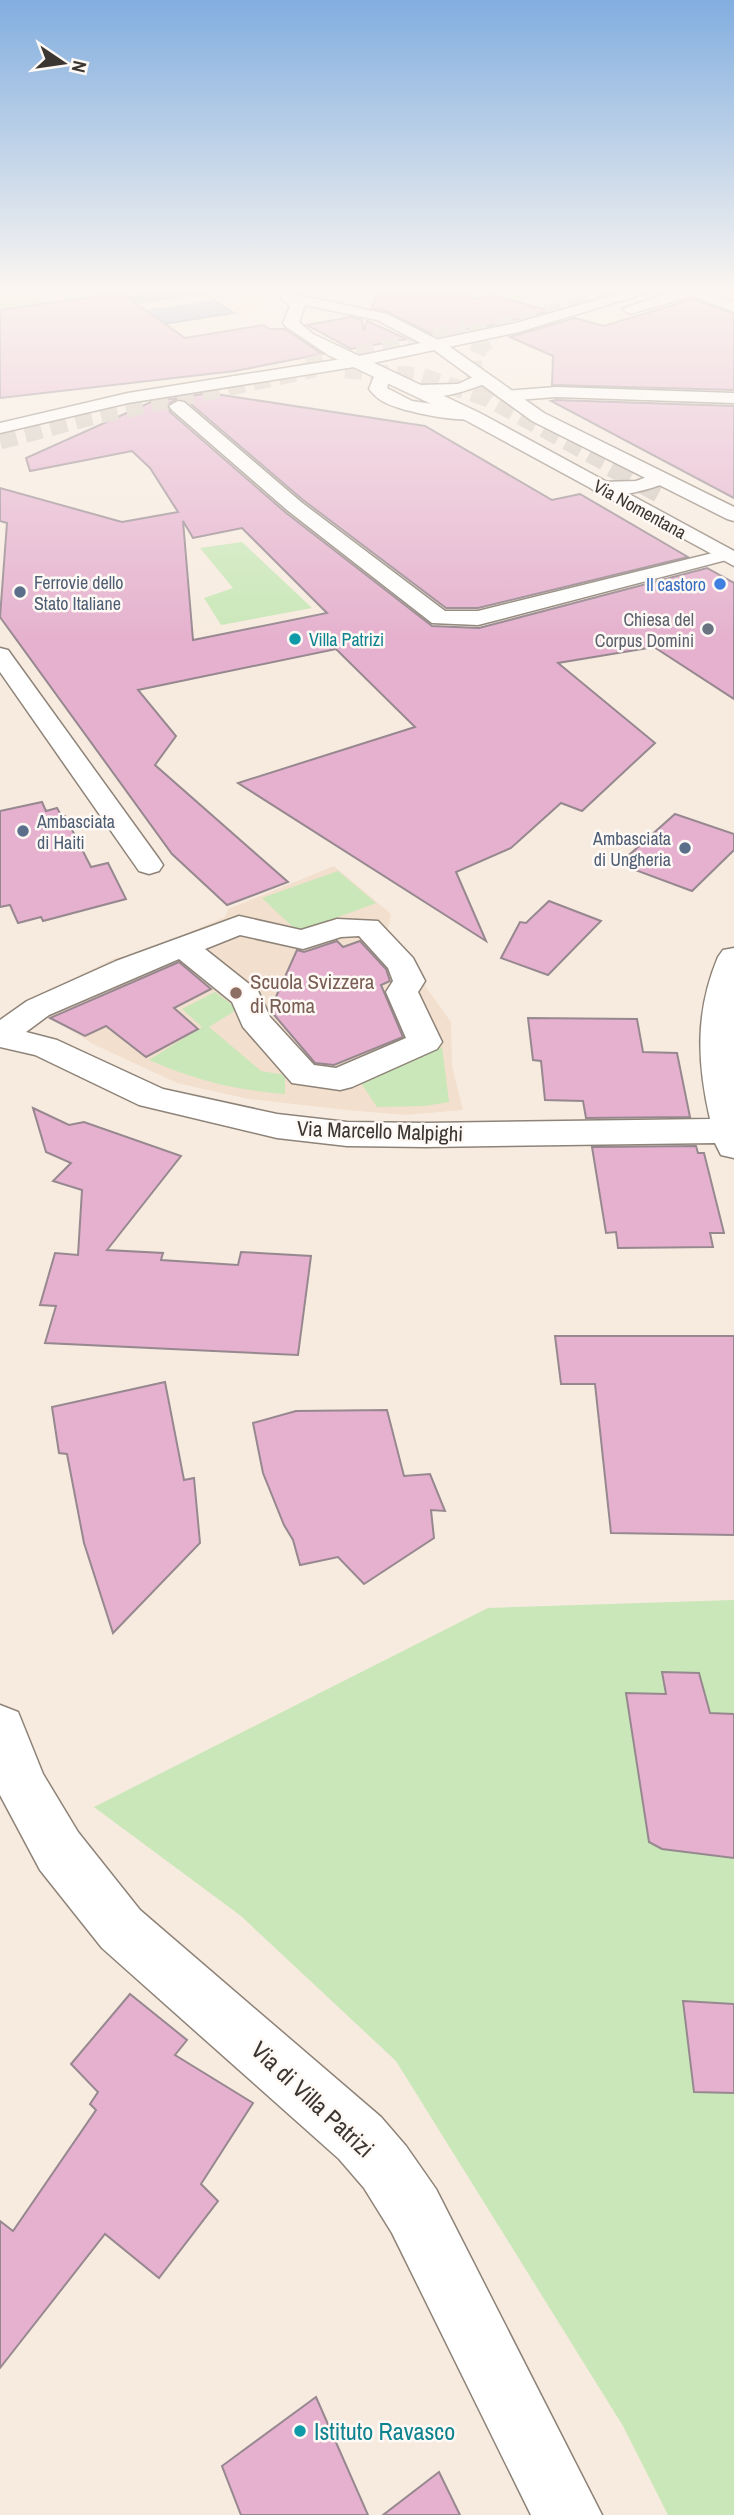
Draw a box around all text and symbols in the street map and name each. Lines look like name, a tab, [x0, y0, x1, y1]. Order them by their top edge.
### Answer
north arrow	[28, 28, 98, 98]
text: N	[66, 58, 93, 75]
street label: Via Nomentana	[589, 473, 691, 545]
place label: Ferrovie dello Stato Italiane	[34, 570, 124, 616]
place label: Il castoro	[646, 572, 706, 597]
marker: Il castoro	[712, 576, 728, 592]
marker: Ferrovie dello Stato Italiane	[12, 584, 28, 600]
place label: Chiesa del Corpus Domini	[595, 607, 694, 653]
marker: Chiesa del Corpus Domini	[700, 621, 716, 637]
place label: Villa Patrizi	[309, 627, 384, 652]
marker: Villa Patrizi	[287, 631, 303, 647]
place label: Ambasciata di Haiti	[36, 809, 115, 855]
marker: Ambasciata di Haiti	[15, 823, 31, 839]
place label: Ambasciata di Ungheria	[592, 826, 671, 872]
marker: Ambasciata di Ungheria	[677, 840, 693, 856]
place label: Scuola Svizzera di Roma	[250, 967, 375, 1020]
marker: Scuola Svizzera di Roma	[228, 985, 244, 1001]
street label: Via Marcello Malpighi	[296, 1114, 464, 1148]
street label: Via di Villa Patrizi	[245, 2034, 381, 2164]
place label: Istituto Ravasco	[314, 2415, 455, 2447]
marker: Istituto Ravasco	[292, 2423, 308, 2439]

